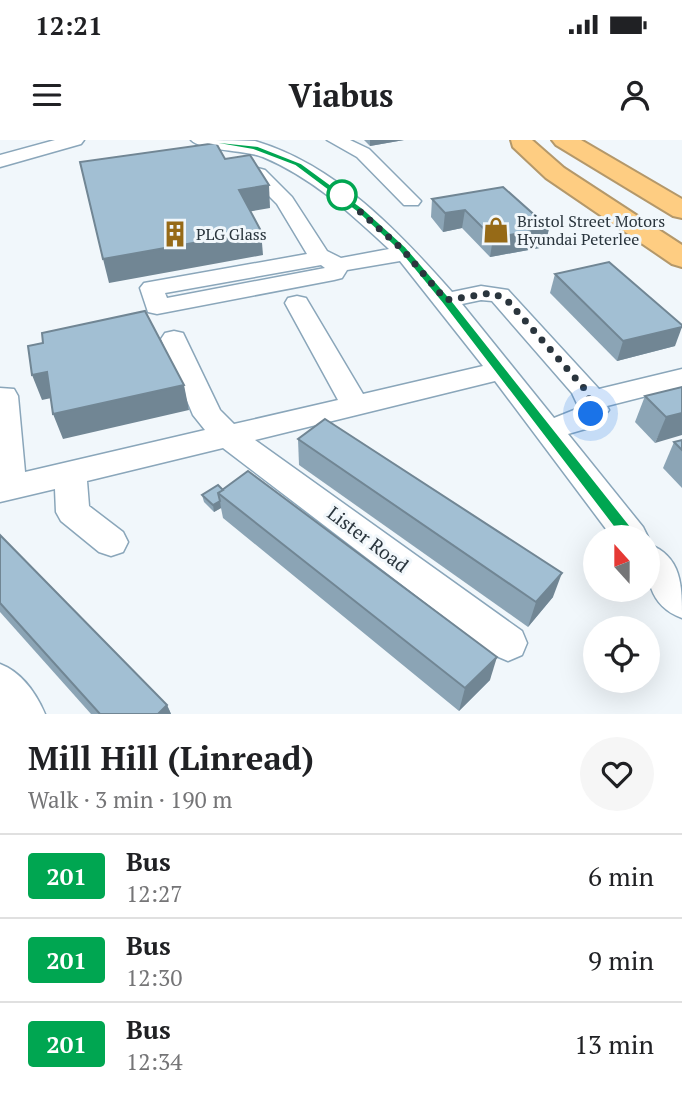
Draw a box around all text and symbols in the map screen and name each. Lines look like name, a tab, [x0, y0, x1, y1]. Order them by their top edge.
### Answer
text: 12:21	[35, 8, 103, 42]
text: Viabus	[288, 74, 394, 116]
icon: menu	[28, 76, 66, 114]
icon: person	[616, 76, 654, 114]
unlabelled marker	[327, 180, 357, 210]
place label: Bristol Street Motors Hyundai Peterlee	[517, 210, 665, 250]
shop icon: Bristol Street Motors Hyundai Peterlee	[481, 215, 511, 245]
building icon: PLG Glass	[160, 219, 190, 249]
place label: PLG Glass	[196, 223, 267, 245]
your location	[573, 396, 608, 431]
street label: Lister Road	[323, 500, 414, 578]
north arrow	[583, 525, 660, 602]
map controls	[583, 525, 660, 693]
button: locate	[583, 616, 660, 693]
text: Mill Hill (Linread)	[28, 736, 314, 779]
button: heart	[580, 737, 654, 811]
text: Walk · 3 min · 190 m	[28, 784, 232, 815]
text: Bus	[126, 844, 171, 878]
text: 6 min	[588, 859, 654, 893]
text: 201	[46, 860, 87, 892]
text: 12:27	[126, 878, 183, 909]
text: Bus	[126, 928, 171, 962]
text: 9 min	[588, 943, 654, 977]
text: 201	[46, 944, 87, 976]
text: 12:30	[126, 962, 183, 993]
text: Bus	[126, 1012, 171, 1046]
text: 13 min	[574, 1027, 654, 1061]
text: 201	[46, 1028, 87, 1060]
text: 12:34	[126, 1046, 183, 1077]

